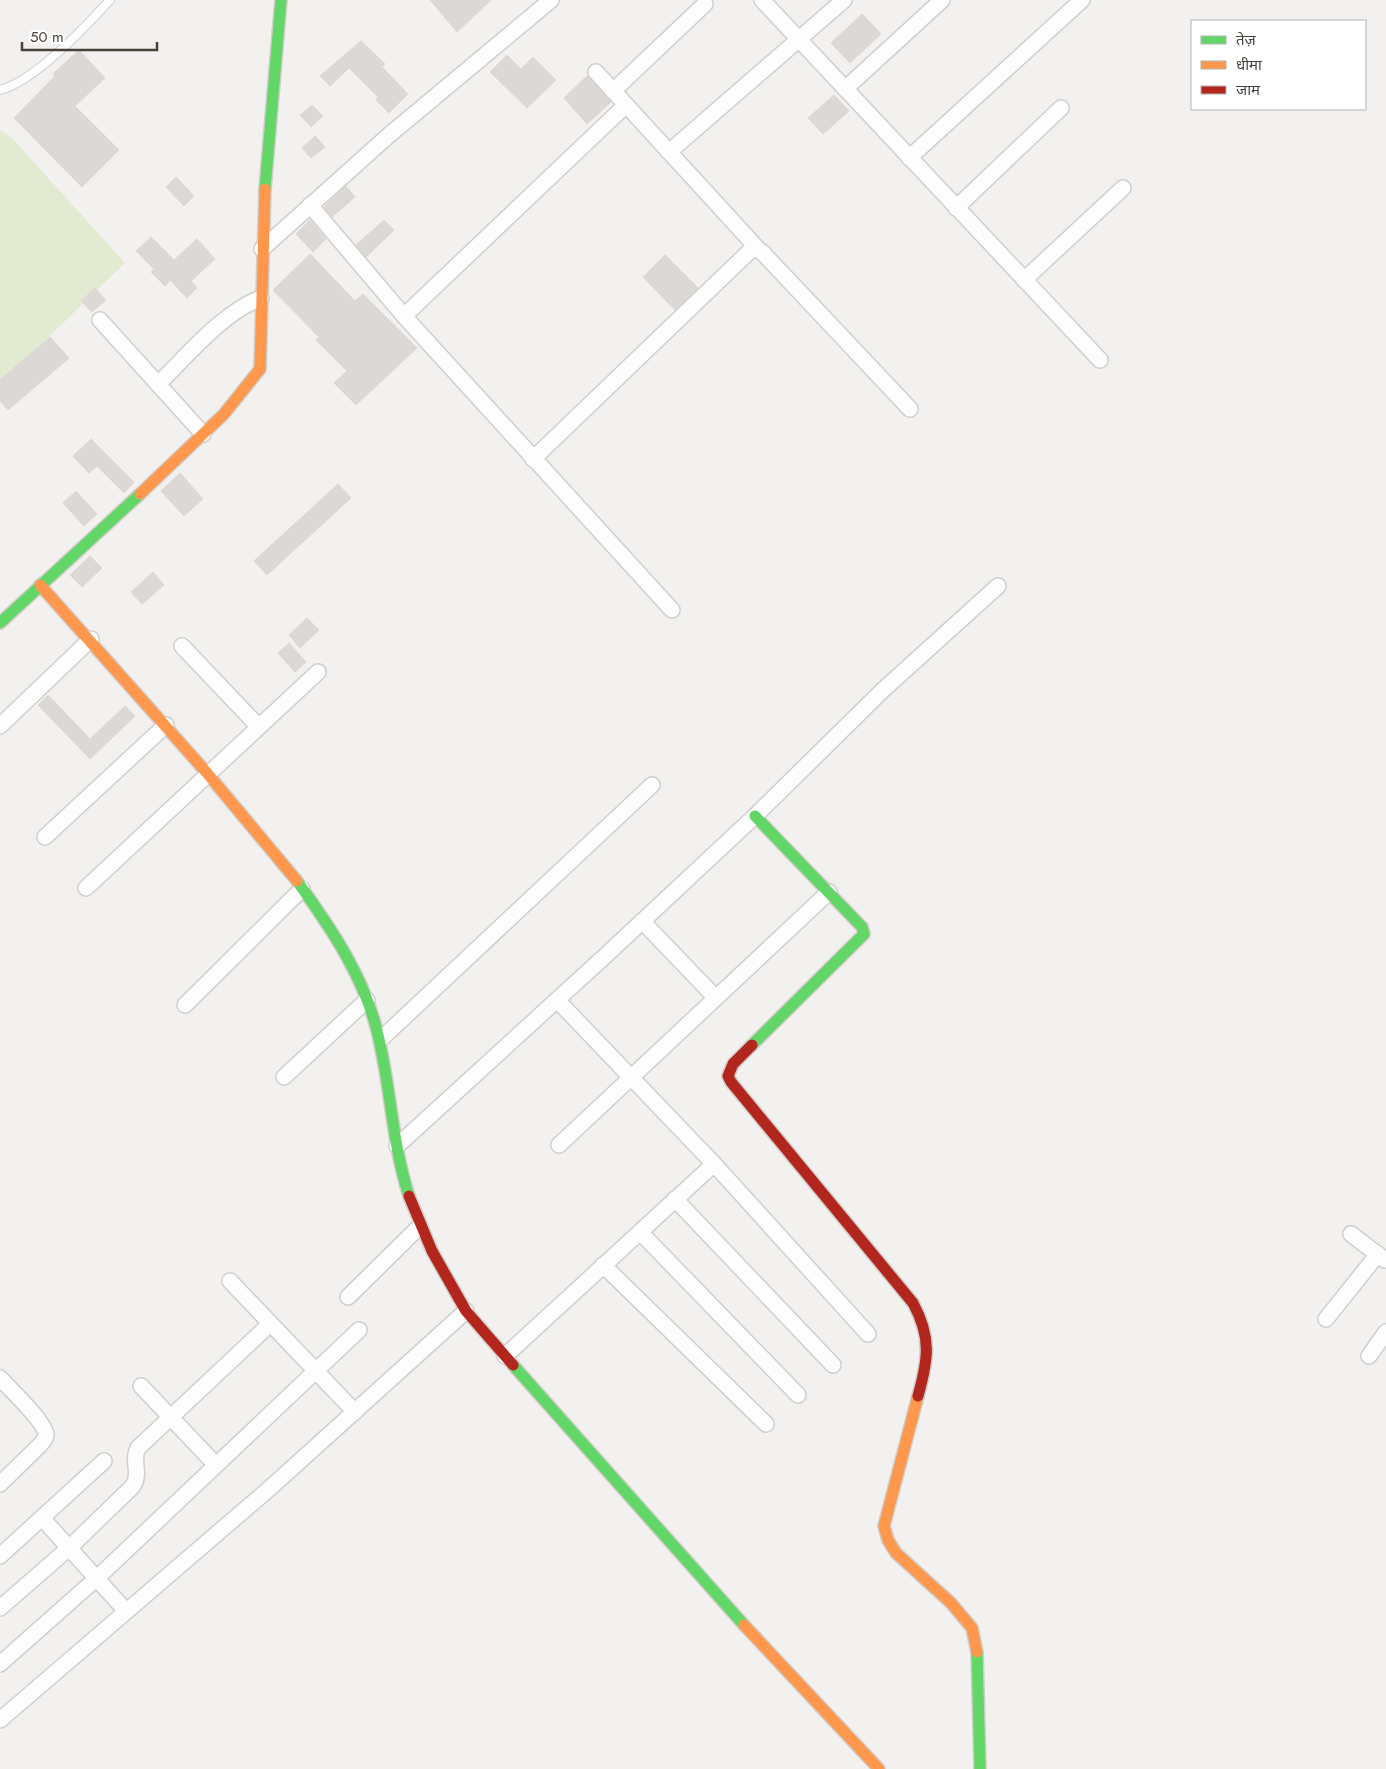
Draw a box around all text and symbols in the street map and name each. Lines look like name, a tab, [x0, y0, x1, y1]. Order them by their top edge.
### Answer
scale bar	[22, 20, 158, 52]
legend	[1191, 20, 1366, 110]
text: 50 m	[30, 26, 64, 48]
text: तेज़	[1236, 29, 1257, 51]
text: धीमा	[1236, 54, 1263, 76]
text: जाम	[1236, 79, 1261, 101]

